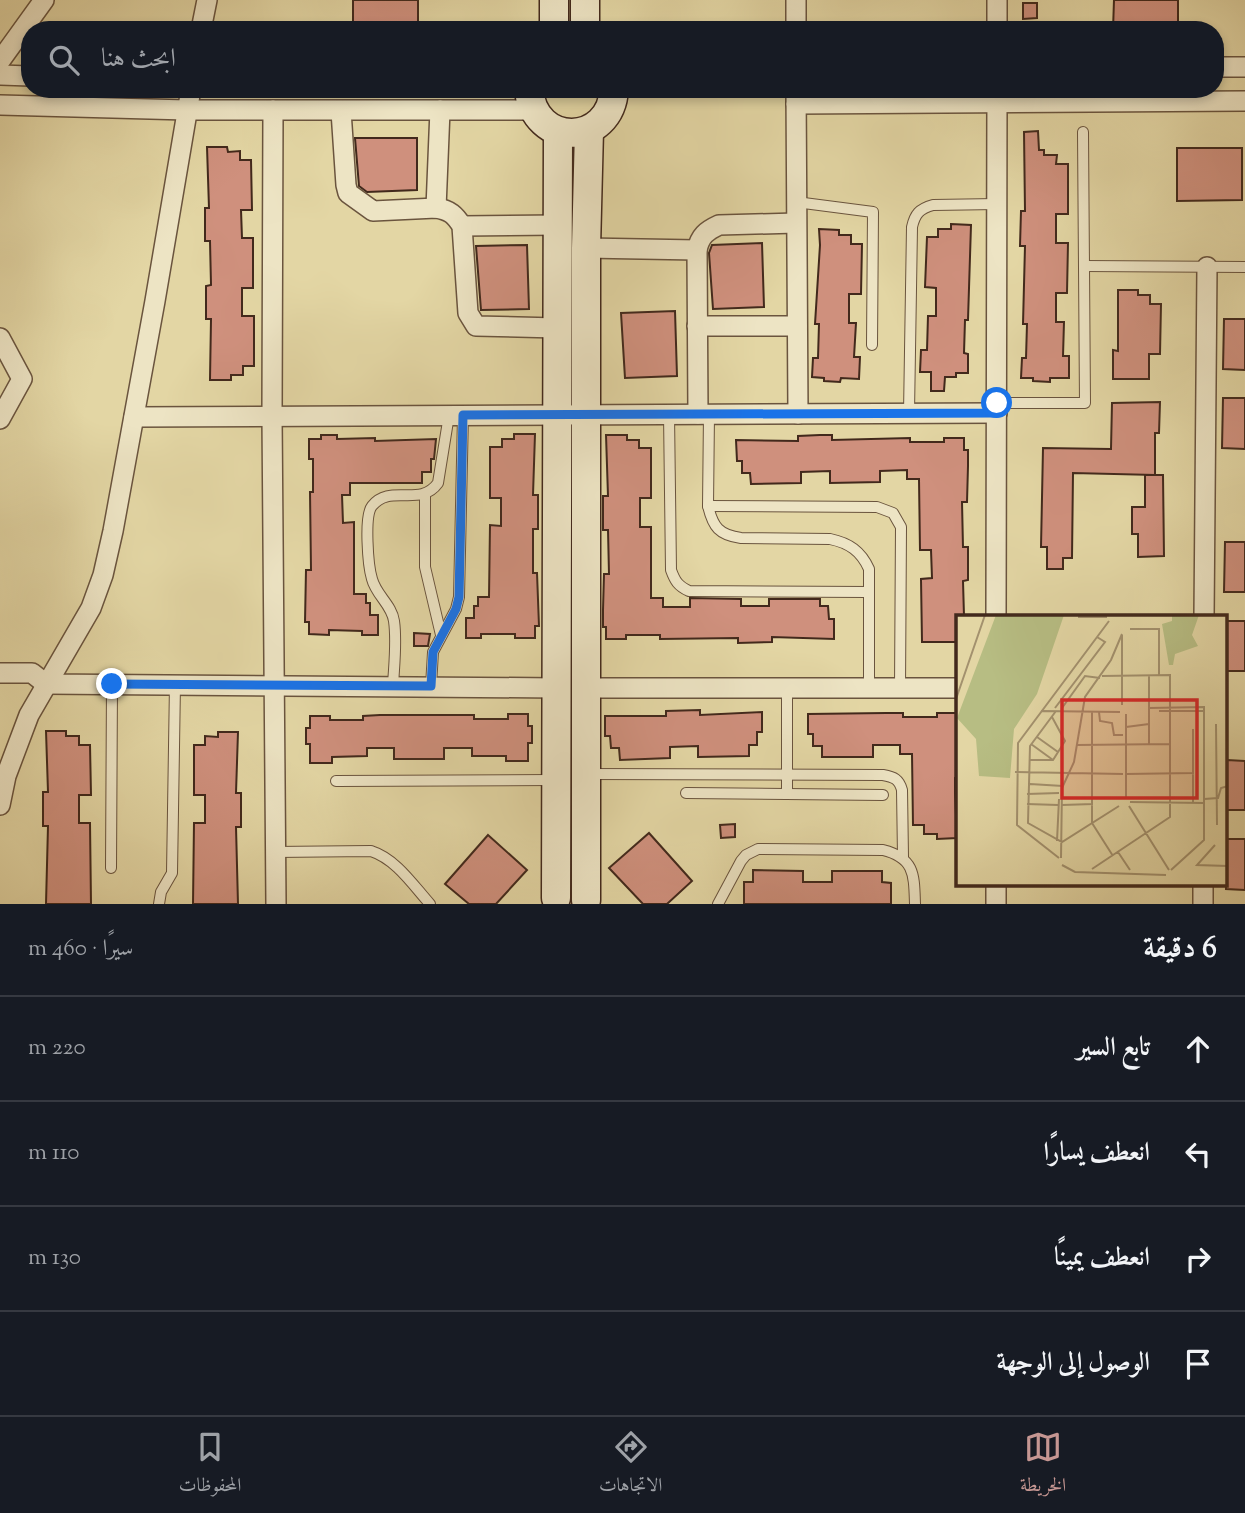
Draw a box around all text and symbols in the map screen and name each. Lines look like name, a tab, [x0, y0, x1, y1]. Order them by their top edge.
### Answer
search box	[21, 21, 1224, 98]
icon: search	[45, 41, 83, 79]
text: ابحث هنا	[101, 41, 176, 78]
route start	[981, 387, 1012, 418]
inset map	[956, 615, 1228, 886]
route end	[96, 668, 127, 699]
text: 6 دقيقة	[1143, 928, 1217, 971]
text: سيرًا · 460 m	[28, 933, 133, 966]
text: تابع السير	[1077, 1030, 1150, 1067]
icon: ahead	[1179, 1030, 1217, 1068]
text: 220 m	[28, 1032, 86, 1065]
text: انعطف يسارًا	[1043, 1135, 1150, 1172]
icon: left	[1179, 1135, 1217, 1173]
text: 110 m	[28, 1137, 80, 1170]
text: انعطف يمينًا	[1054, 1240, 1150, 1277]
icon: right	[1179, 1240, 1217, 1278]
text: 130 m	[28, 1242, 81, 1275]
text: الوصول إلى الوجهة	[996, 1345, 1150, 1382]
icon: arrive	[1179, 1345, 1217, 1383]
tab: المحفوظات	[179, 1428, 241, 1503]
tab: الاتجاهات	[599, 1428, 662, 1503]
tab: الخريطة	[1020, 1428, 1066, 1503]

